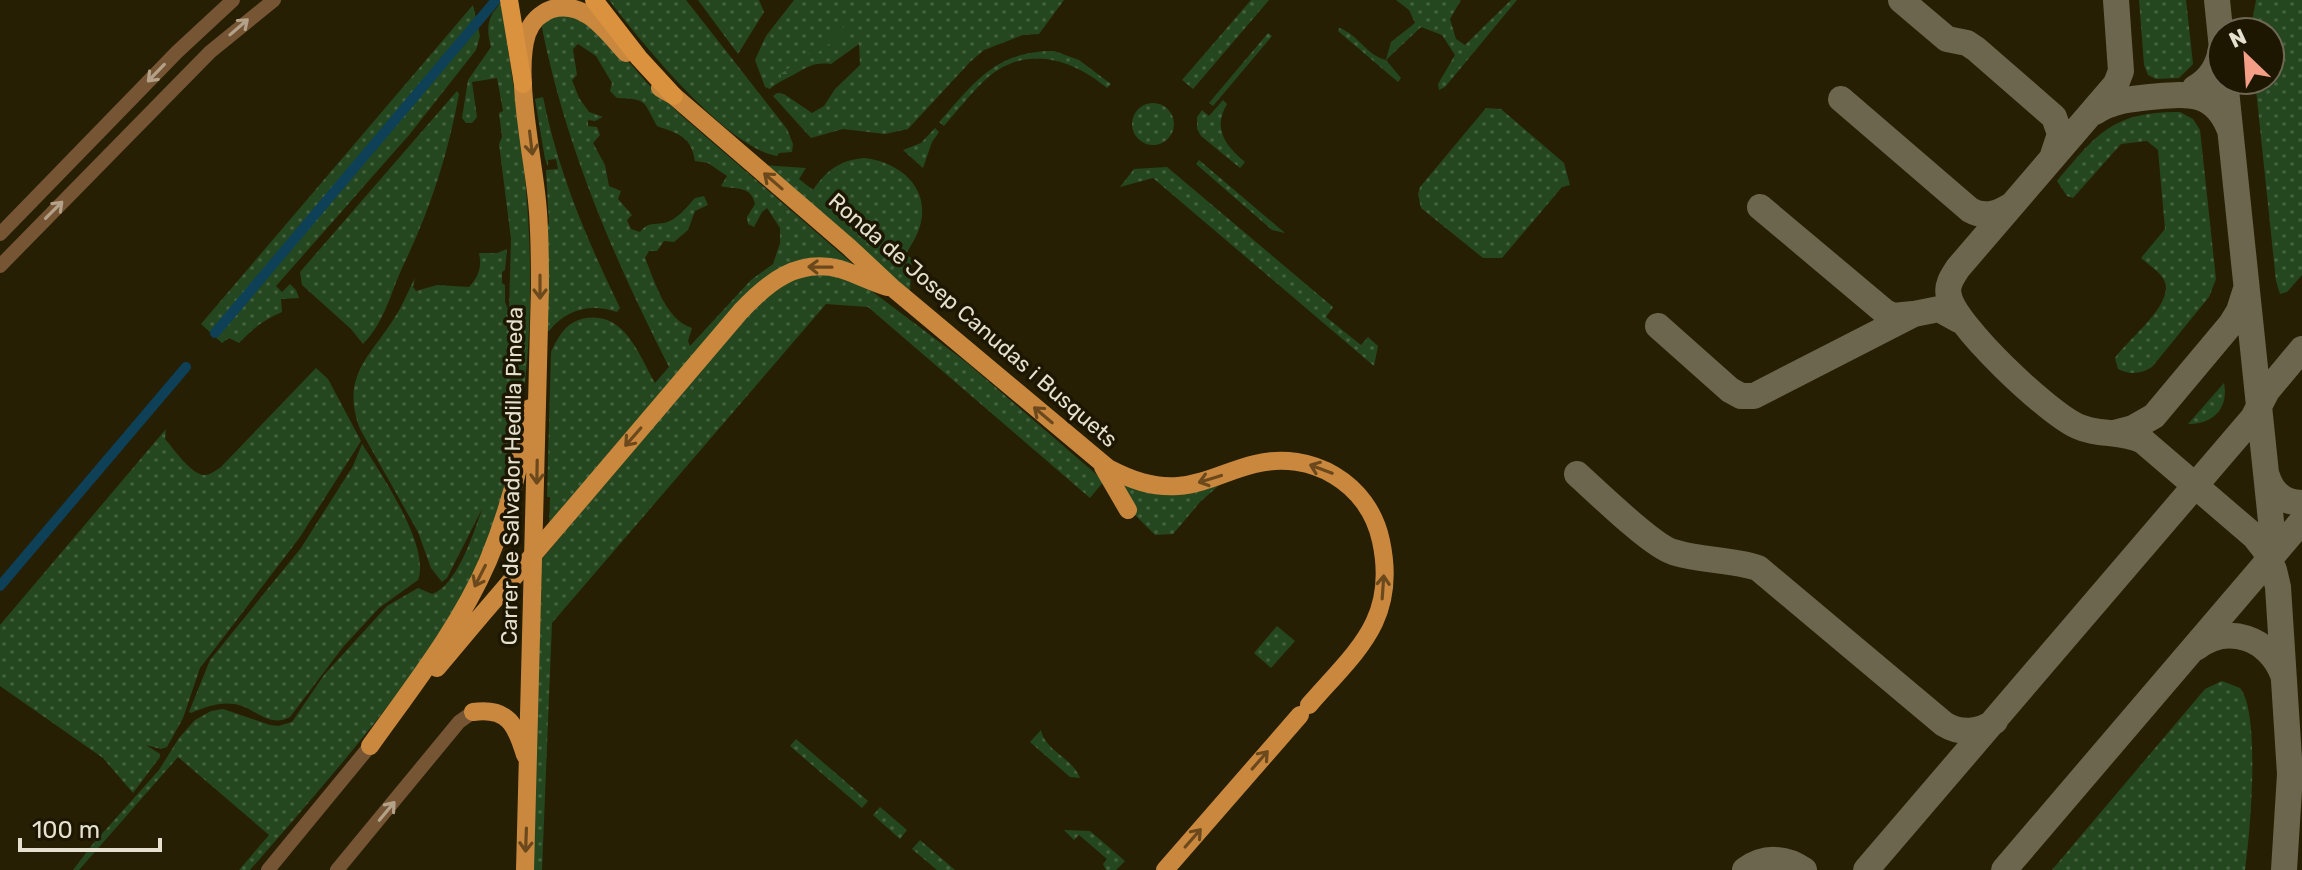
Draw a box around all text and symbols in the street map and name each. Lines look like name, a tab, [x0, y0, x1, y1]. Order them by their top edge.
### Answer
north arrow	[2206, 16, 2286, 96]
one-way arrow	[228, 18, 248, 36]
text: N	[2225, 23, 2251, 54]
one-way arrow	[147, 63, 166, 83]
one-way arrow	[524, 130, 539, 155]
one-way arrow	[764, 172, 784, 190]
street label: Ronda de Josep Canudas i Busquets	[823, 187, 1123, 453]
one-way arrow	[44, 200, 64, 219]
one-way arrow	[807, 260, 834, 275]
one-way arrow	[532, 273, 548, 300]
street label: Carrer de Salvador Hedilla Pineda	[496, 306, 528, 646]
one-way arrow	[1034, 406, 1054, 424]
one-way arrow	[624, 427, 642, 447]
one-way arrow	[529, 458, 545, 485]
one-way arrow	[1309, 461, 1334, 475]
one-way arrow	[1197, 472, 1223, 487]
one-way arrow	[472, 563, 488, 587]
one-way arrow	[1375, 574, 1390, 601]
one-way arrow	[1251, 751, 1269, 771]
one-way arrow	[378, 801, 396, 821]
scale bar	[20, 802, 160, 852]
text: 100 m	[32, 816, 100, 844]
one-way arrow	[518, 826, 534, 853]
one-way arrow	[1184, 829, 1202, 849]

